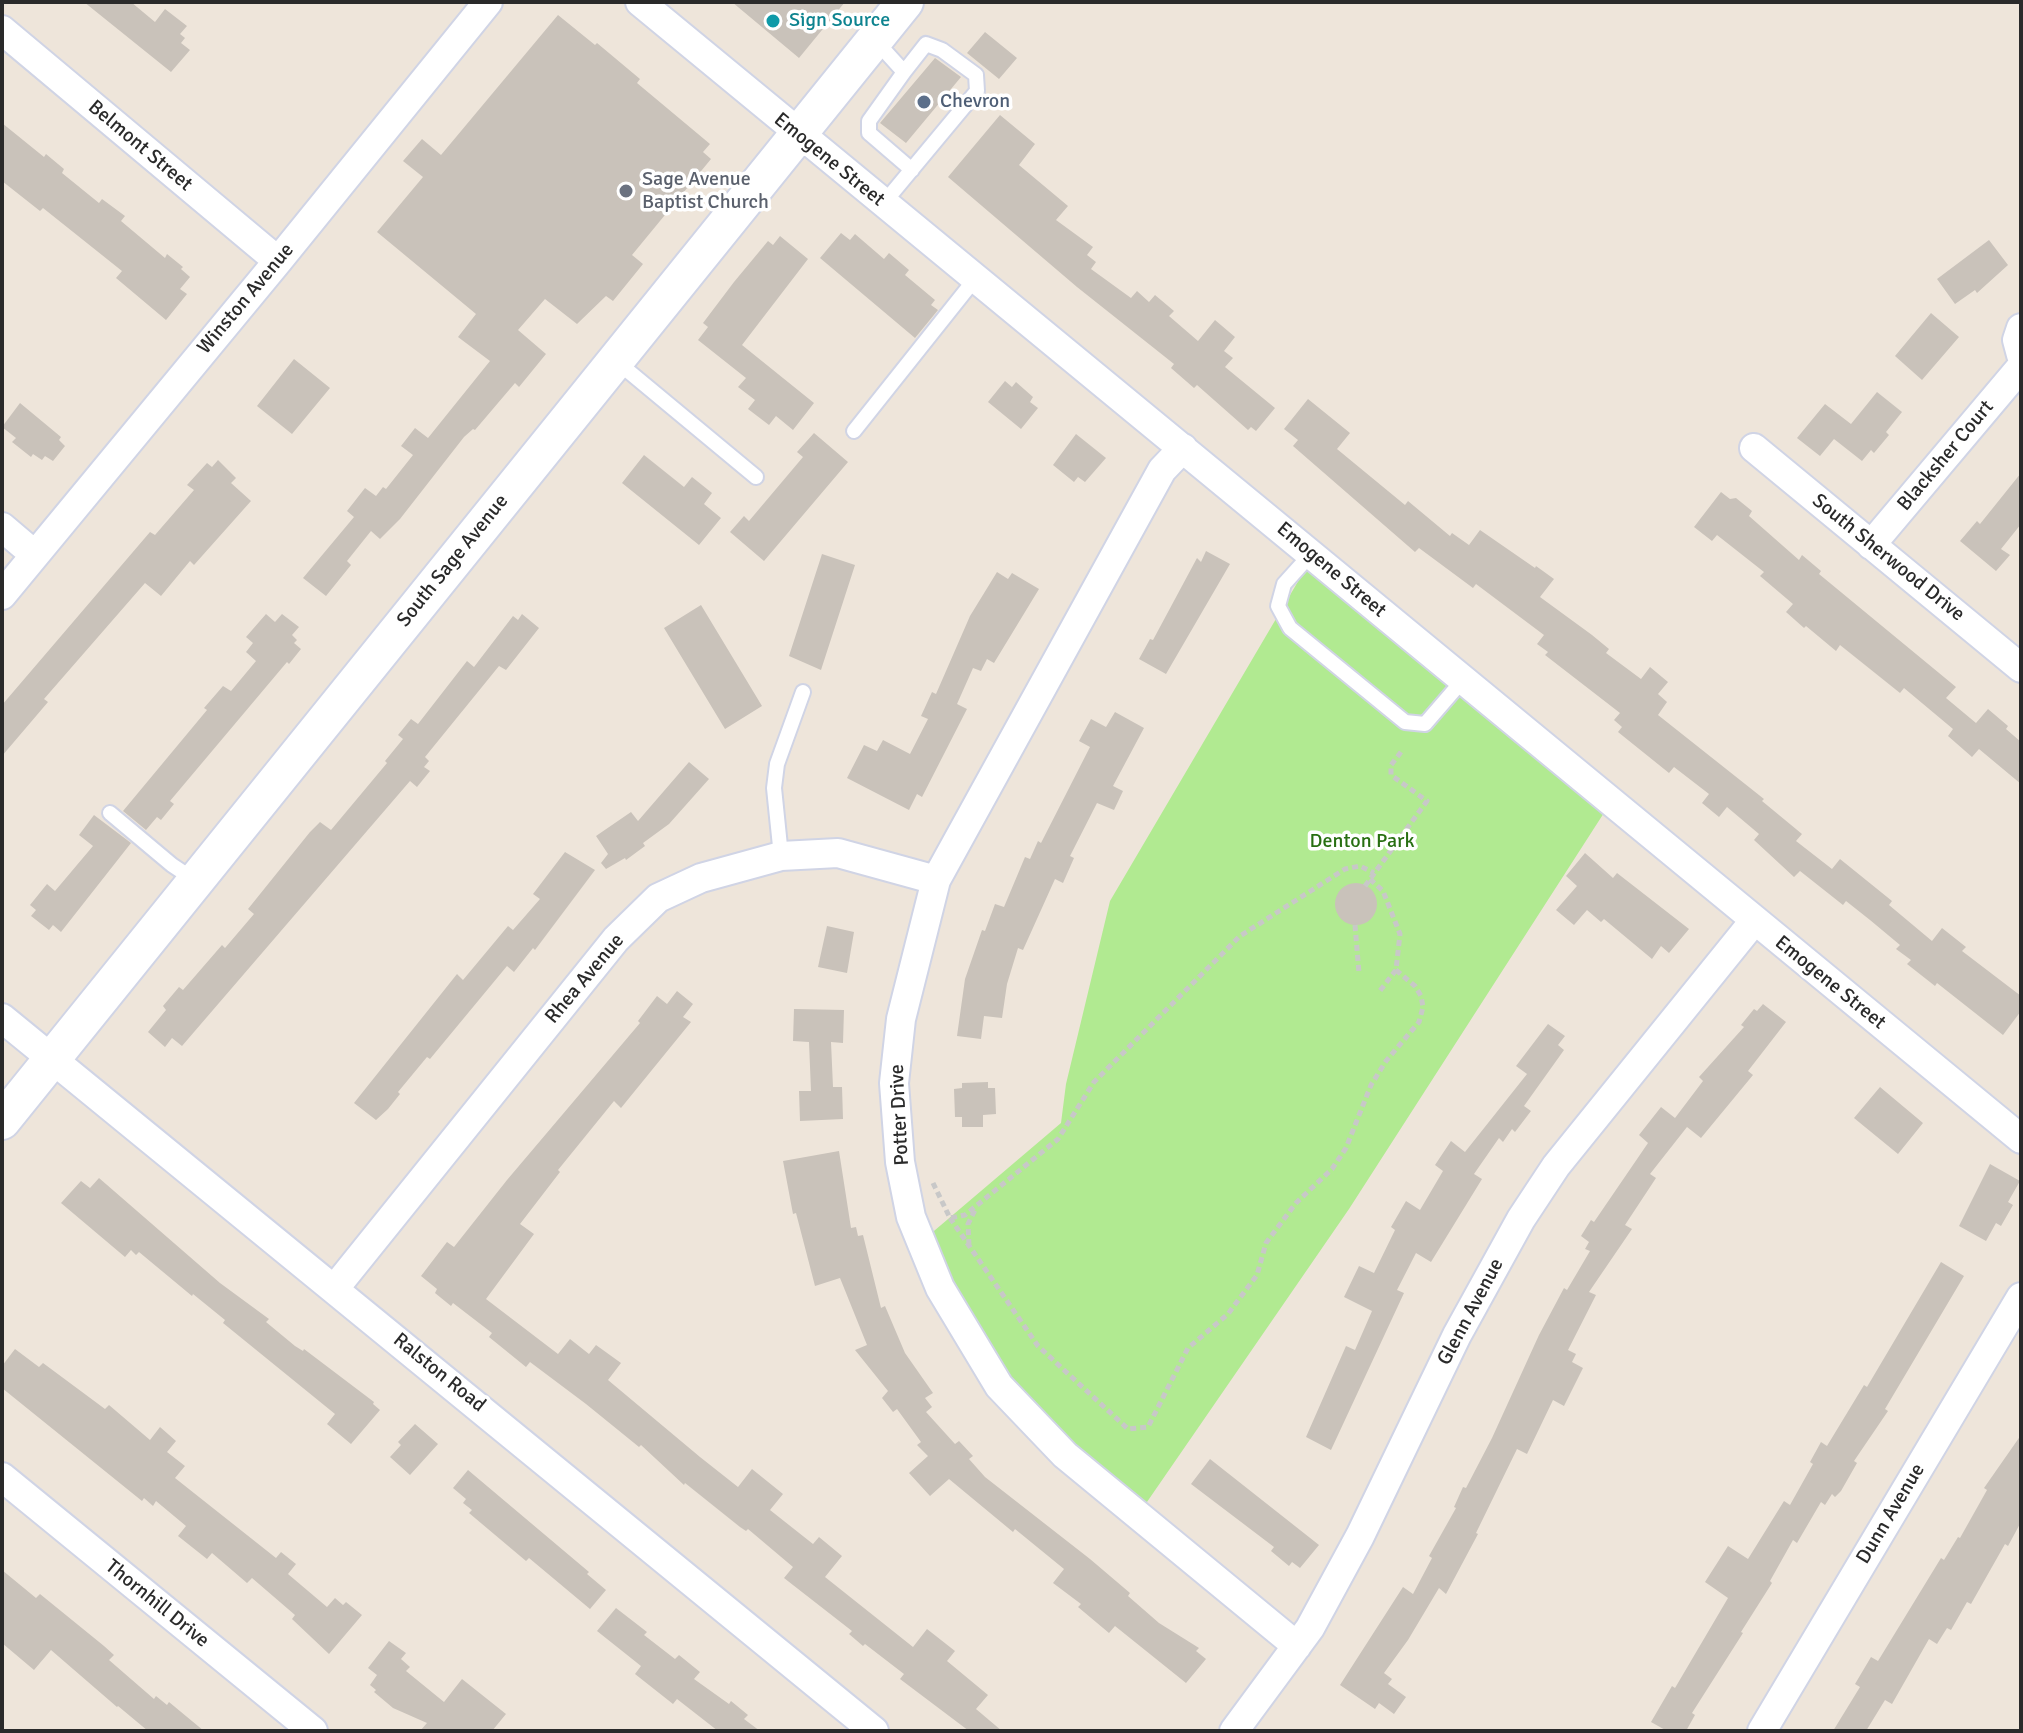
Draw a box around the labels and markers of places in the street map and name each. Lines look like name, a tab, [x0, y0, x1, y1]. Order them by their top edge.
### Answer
place label: Sign Source	[789, 9, 890, 33]
marker: Sign Source	[764, 12, 782, 30]
place label: Chevron	[940, 90, 1010, 114]
marker: Chevron	[915, 93, 933, 111]
place label: Sage Avenue Baptist Church	[642, 168, 769, 215]
marker: Sage Avenue Baptist Church	[617, 182, 635, 200]

